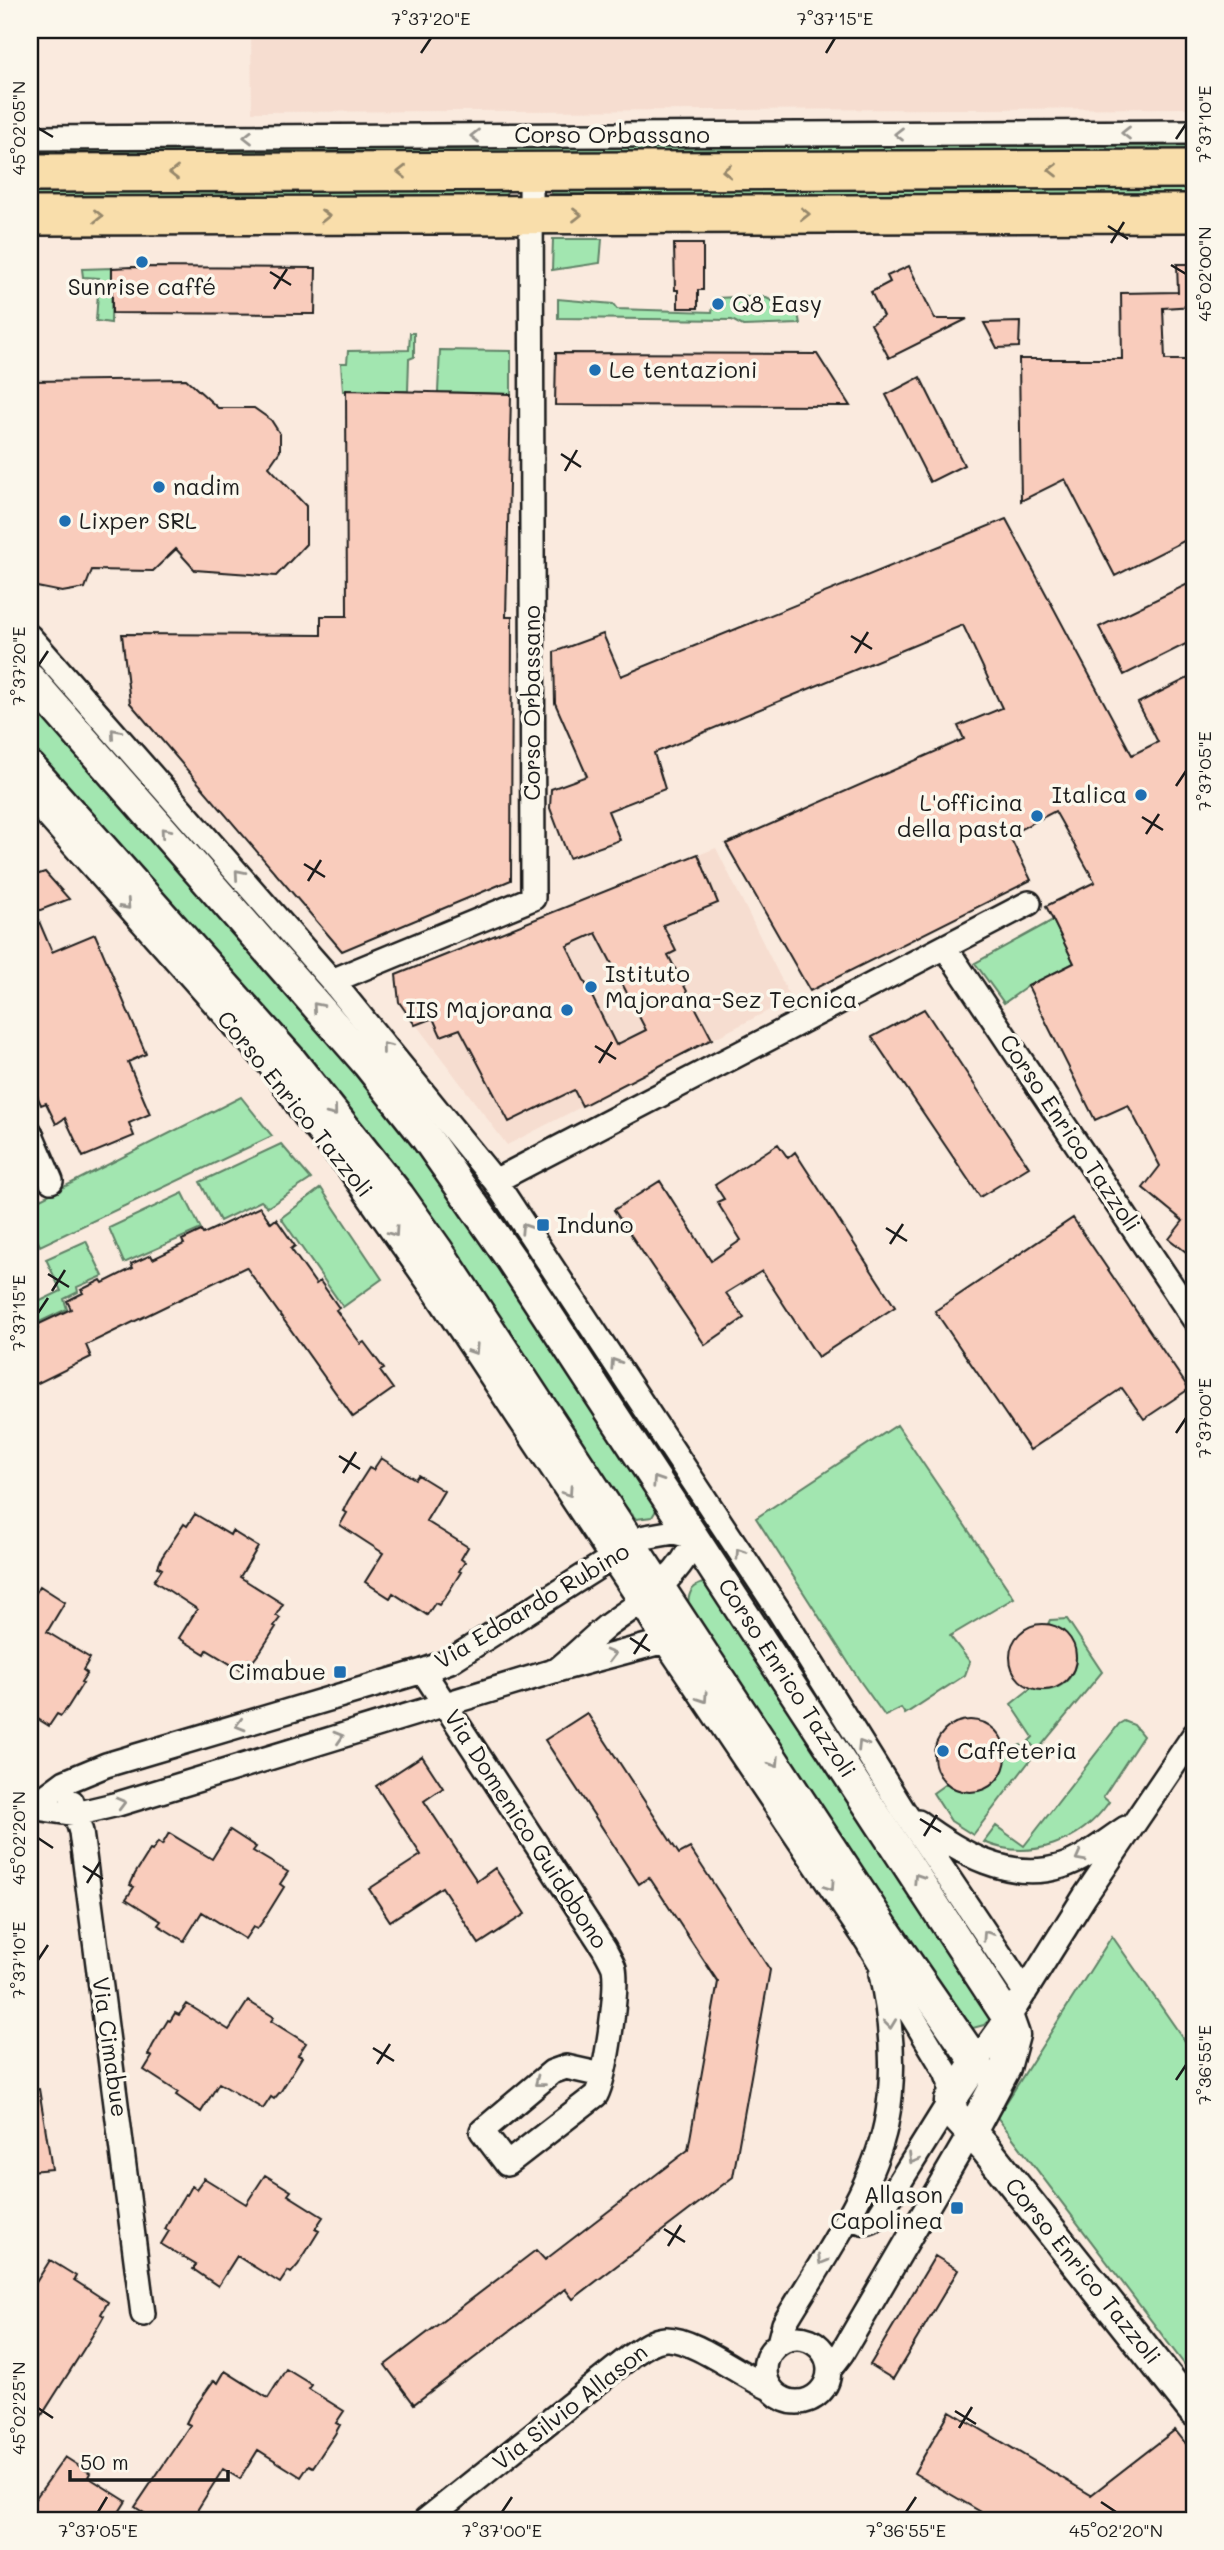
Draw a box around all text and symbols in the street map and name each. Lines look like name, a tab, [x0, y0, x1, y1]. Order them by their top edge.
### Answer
text: 7°37'20"E	[391, 6, 471, 30]
text: 7°37'15"E	[797, 6, 873, 30]
text: 45°02'05"N	[6, 81, 30, 175]
text: 7°37'10"E	[1192, 85, 1216, 163]
street label: Corso Orbassano	[514, 119, 710, 149]
one-way arrow	[1120, 125, 1131, 141]
one-way arrow	[893, 126, 903, 142]
one-way arrow	[469, 128, 480, 144]
one-way arrow	[242, 129, 252, 145]
one-way arrow	[1047, 162, 1057, 178]
one-way arrow	[721, 163, 732, 179]
one-way arrow	[396, 164, 406, 180]
one-way arrow	[168, 165, 179, 181]
one-way arrow	[800, 206, 811, 222]
one-way arrow	[573, 207, 583, 223]
one-way arrow	[93, 208, 104, 224]
one-way arrow	[321, 208, 331, 224]
text: 45°02'00"N	[1192, 227, 1216, 321]
marker: Sunrise caffé	[134, 254, 150, 270]
place label: Sunrise caffé	[68, 271, 216, 301]
place label: Q8 Easy	[732, 288, 822, 318]
marker: Q8 Easy	[710, 296, 726, 312]
place label: Le tentazioni	[609, 354, 758, 384]
marker: Le tentazioni	[587, 362, 603, 378]
place label: nadim	[173, 471, 240, 501]
marker: nadim	[151, 479, 167, 495]
place label: Lixper SRL	[79, 505, 197, 535]
marker: Lixper SRL	[57, 513, 73, 529]
street label: Corso Orbassano	[516, 605, 546, 801]
text: 7°37'20"E	[6, 626, 30, 706]
one-way arrow	[110, 728, 123, 741]
text: 7°37'05"E	[1192, 731, 1216, 811]
place label: Italica	[1052, 779, 1127, 809]
place label: L'officina della pasta	[897, 787, 1023, 843]
marker: Italica	[1133, 787, 1149, 803]
marker: L'officina della pasta	[1029, 808, 1045, 824]
one-way arrow	[161, 828, 173, 841]
one-way arrow	[235, 870, 247, 883]
one-way arrow	[118, 897, 130, 910]
place label: Istituto Majorana-Sez Tecnica	[605, 958, 857, 1014]
marker: Istituto Majorana-Sez Tecnica	[583, 979, 599, 995]
place label: IIS Majorana	[406, 994, 553, 1024]
one-way arrow	[313, 1002, 326, 1015]
marker: IIS Majorana	[559, 1002, 575, 1018]
street label: Corso Enrico Tazzoli	[211, 1004, 380, 1203]
street label: Corso Enrico Tazzoli	[994, 1028, 1148, 1237]
one-way arrow	[382, 1043, 395, 1055]
one-way arrow	[325, 1104, 337, 1117]
place label: Induno	[557, 1209, 633, 1239]
marker: Induno	[535, 1217, 551, 1233]
one-way arrow	[520, 1222, 533, 1235]
one-way arrow	[386, 1224, 398, 1237]
text: 7°37'15"E	[6, 1275, 30, 1351]
one-way arrow	[466, 1342, 478, 1355]
one-way arrow	[611, 1358, 623, 1371]
text: 7°37'00"E	[1192, 1378, 1216, 1458]
one-way arrow	[652, 1475, 665, 1488]
one-way arrow	[560, 1484, 573, 1497]
street label: Via Edoardo Rubino	[429, 1535, 634, 1675]
one-way arrow	[736, 1548, 748, 1561]
street label: Corso Enrico Tazzoli	[712, 1572, 864, 1783]
one-way arrow	[605, 1649, 617, 1663]
place label: Cimabue	[228, 1656, 326, 1686]
marker: Cimabue	[332, 1664, 348, 1680]
one-way arrow	[695, 1690, 707, 1703]
street label: Via Domenico Guidobono	[438, 1703, 616, 1954]
one-way arrow	[234, 1717, 246, 1732]
one-way arrow	[333, 1731, 345, 1746]
place label: Caffeteria	[957, 1735, 1077, 1765]
one-way arrow	[858, 1740, 871, 1753]
marker: Caffeteria	[935, 1743, 951, 1759]
one-way arrow	[767, 1755, 779, 1768]
text: 45°02'20"N	[6, 1791, 30, 1885]
one-way arrow	[115, 1796, 127, 1811]
one-way arrow	[1075, 1848, 1087, 1862]
one-way arrow	[914, 1873, 926, 1886]
one-way arrow	[822, 1879, 835, 1892]
text: 7°37'10"E	[6, 1921, 30, 1999]
one-way arrow	[982, 1930, 995, 1943]
street label: Via Cimabue	[86, 1975, 136, 2119]
one-way arrow	[883, 2018, 898, 2030]
text: 7°36'55"E	[1192, 2025, 1216, 2105]
one-way arrow	[534, 2073, 547, 2086]
one-way arrow	[908, 2151, 921, 2164]
street label: Corso Enrico Tazzoli	[999, 2171, 1168, 2370]
place label: Allason Capolinea	[830, 2179, 943, 2235]
marker: Allason Capolinea	[949, 2200, 965, 2216]
one-way arrow	[817, 2253, 830, 2266]
street label: Via Silvio Allason	[486, 2336, 653, 2476]
text: 45°02'25"N	[6, 2361, 30, 2455]
scale bar	[70, 2438, 228, 2482]
text: 50 m	[80, 2448, 129, 2475]
text: 7°37'05"E	[58, 2518, 138, 2542]
text: 7°37'00"E	[462, 2518, 542, 2542]
text: 7°36'55"E	[866, 2518, 946, 2542]
text: 45°02'20"N	[1069, 2518, 1163, 2542]

